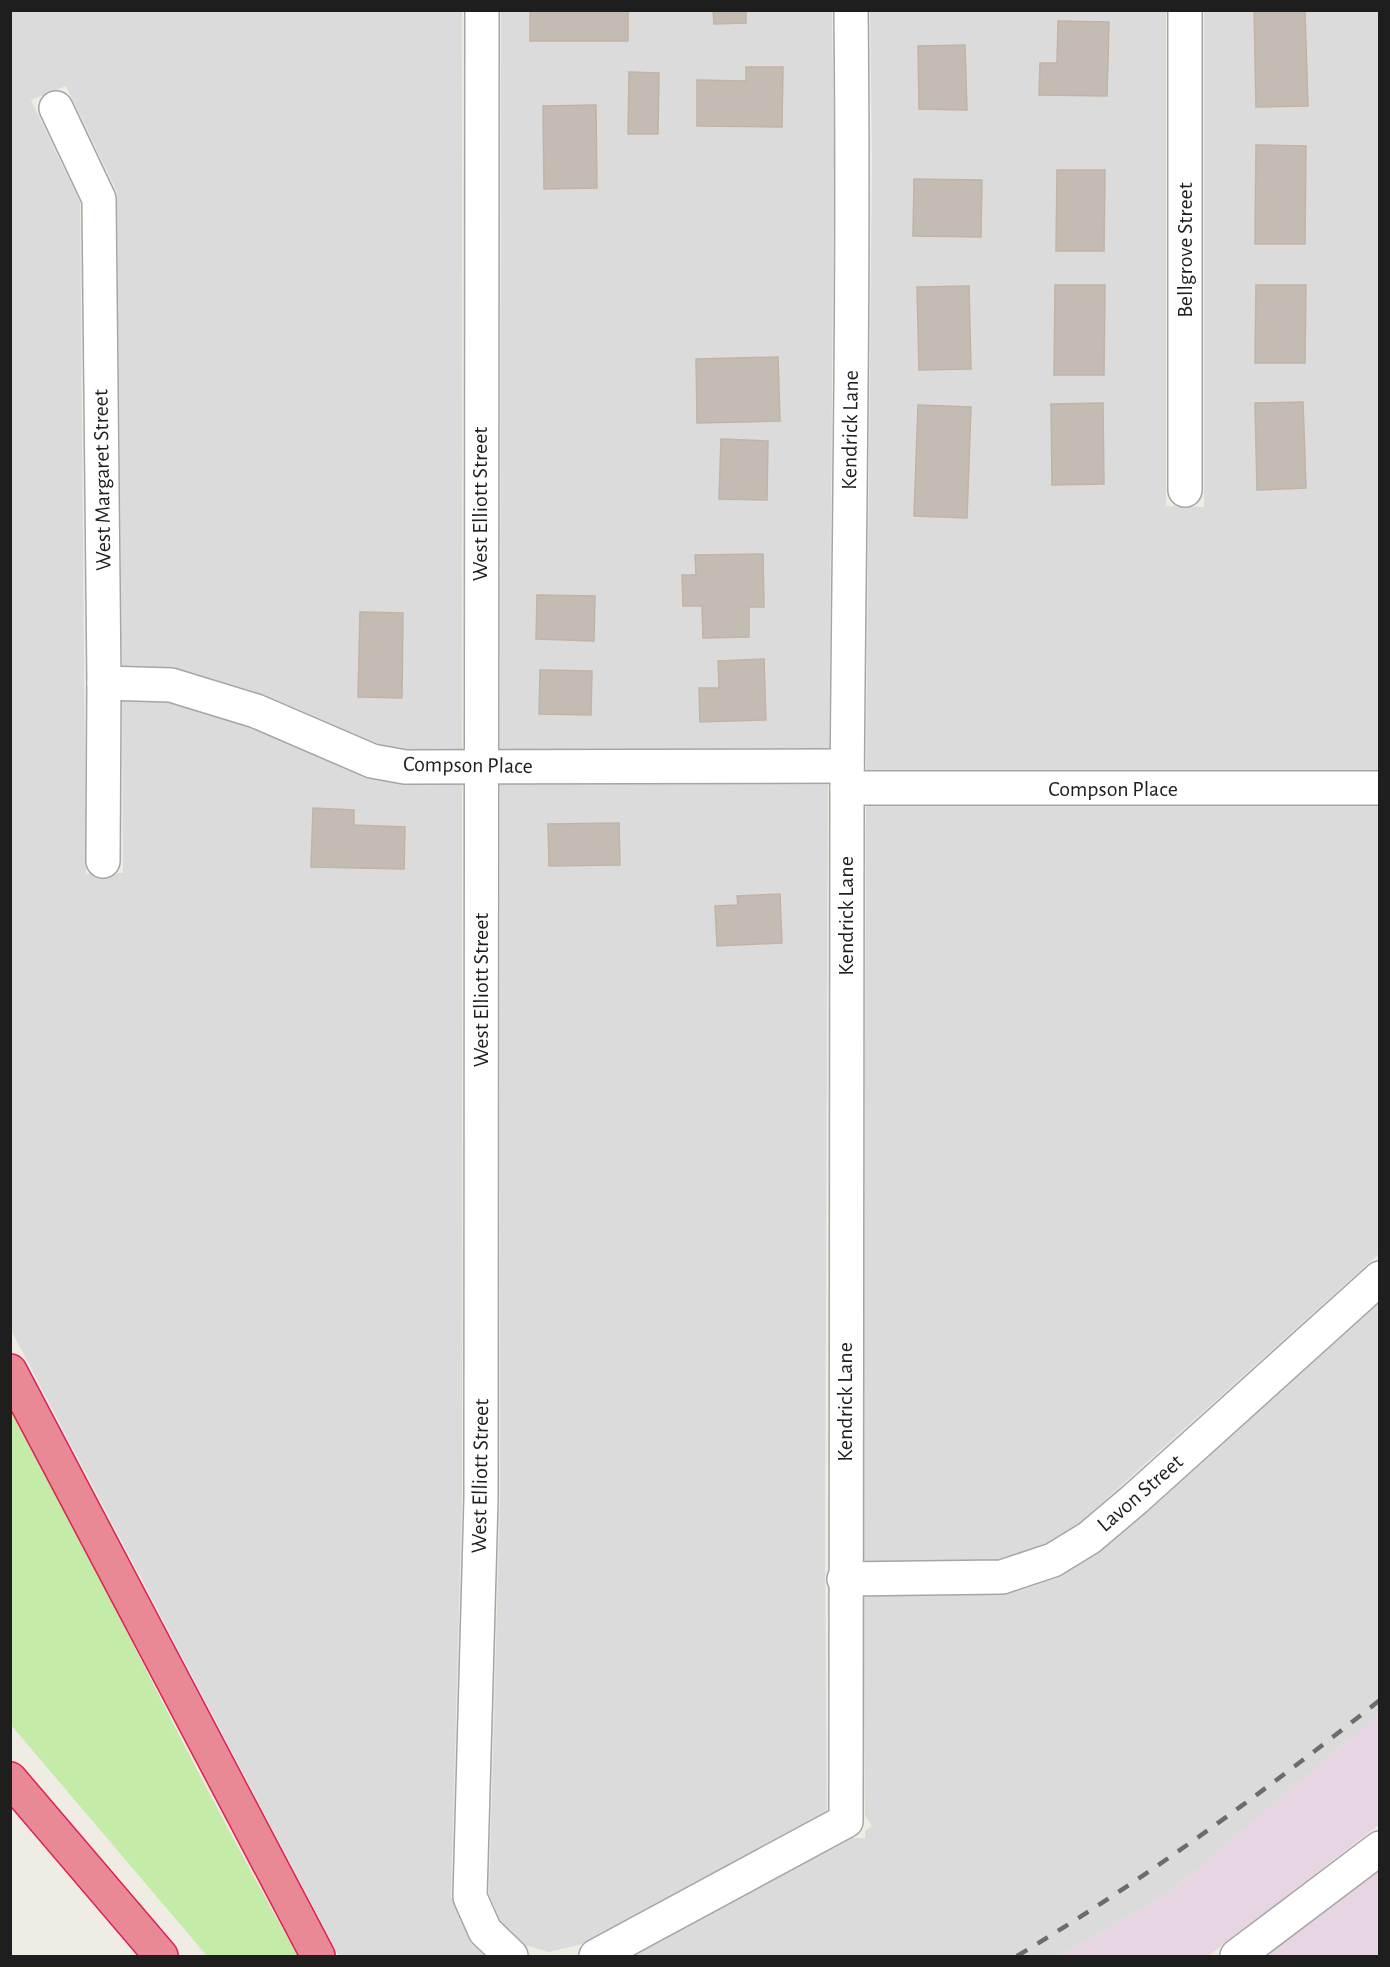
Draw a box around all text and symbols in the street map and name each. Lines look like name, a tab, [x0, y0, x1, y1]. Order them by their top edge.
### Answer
street label: Bellgrove Street	[1174, 182, 1196, 318]
street label: Kendrick Lane	[838, 370, 862, 490]
street label: West Margaret Street	[89, 389, 115, 571]
street label: West Elliott Street	[469, 427, 491, 581]
street label: Compson Place	[403, 753, 533, 777]
street label: Compson Place	[1048, 778, 1178, 800]
street label: Kendrick Lane	[835, 856, 857, 976]
street label: West Elliott Street	[470, 913, 492, 1067]
street label: Kendrick Lane	[834, 1342, 856, 1462]
street label: West Elliott Street	[468, 1398, 492, 1554]
street label: Lavon Street	[1093, 1450, 1187, 1536]

